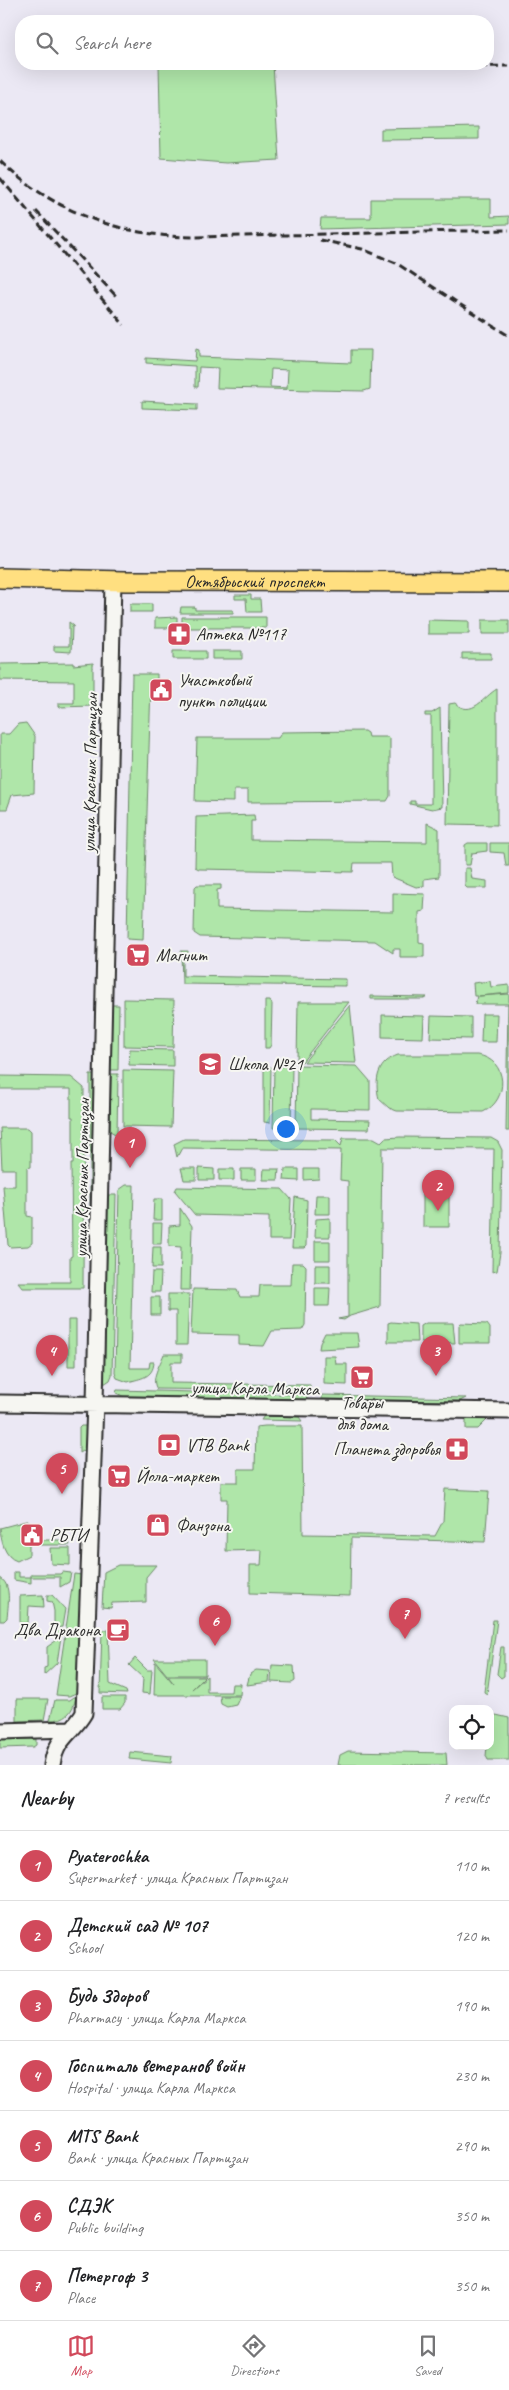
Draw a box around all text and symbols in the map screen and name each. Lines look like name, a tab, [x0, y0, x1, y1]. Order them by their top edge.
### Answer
search box	[15, 15, 494, 70]
icon: search	[33, 29, 61, 57]
text: Search here	[73, 31, 150, 55]
street label: Октябрьский проспект	[185, 570, 326, 593]
pharmacy icon: Аптека №117	[166, 621, 192, 647]
place label: Аптека №117	[196, 623, 287, 645]
place label: Участковый пункт полиции	[178, 669, 267, 712]
public building icon: Участковый пункт полиции	[148, 677, 174, 703]
street label: улица Красных Партизан	[78, 691, 103, 854]
supermarket icon: Магнит	[125, 942, 151, 968]
place label: Магнит	[156, 944, 208, 966]
school or university icon: Школа №21	[197, 1051, 223, 1077]
place label: Школа №21	[228, 1053, 304, 1075]
street label: улица Красных Партизан	[70, 1096, 95, 1259]
your location	[273, 1116, 299, 1142]
pin: 1	[114, 1127, 146, 1168]
pin: 2	[422, 1170, 454, 1211]
pin: 4	[36, 1335, 68, 1376]
pin: 3	[420, 1335, 452, 1376]
supermarket icon: Товары для дома	[349, 1364, 375, 1390]
street label: улица Карла Маркса	[190, 1376, 320, 1400]
place label: Товары для дома	[336, 1392, 389, 1435]
bank icon: VTB Bank	[156, 1432, 182, 1458]
place label: VTB Bank	[186, 1434, 250, 1456]
pharmacy icon: Планета здоровья	[444, 1436, 470, 1462]
place label: Планета здоровья	[333, 1438, 442, 1461]
pin: 5	[46, 1453, 78, 1494]
supermarket icon: Йола-маркет	[106, 1463, 132, 1489]
place label: Йола-маркет	[136, 1465, 220, 1487]
shop icon: Фанзона	[145, 1512, 171, 1538]
place label: Фанзона	[176, 1514, 231, 1537]
public building icon: РБТИ	[19, 1522, 45, 1548]
place label: РБТИ	[50, 1524, 90, 1546]
pin: 7	[389, 1598, 421, 1639]
pin: 6	[199, 1605, 231, 1646]
cafe icon: Два Дракона	[105, 1617, 131, 1643]
place label: Два Дракона	[14, 1619, 101, 1641]
map controls	[449, 1705, 494, 1750]
button: locate	[449, 1705, 494, 1750]
text: Nearby	[20, 1785, 73, 1811]
text: 7 results	[442, 1788, 489, 1808]
text: Pyaterochka	[67, 1844, 148, 1868]
text: 1	[32, 1856, 40, 1876]
text: 110 m	[455, 1856, 489, 1876]
text: Supermarket · улица Красных Партизан	[67, 1868, 287, 1888]
text: Детский сад № 107	[67, 1914, 208, 1938]
text: 2	[32, 1926, 40, 1946]
text: 120 m	[455, 1926, 489, 1946]
text: School	[67, 1938, 101, 1958]
text: Будь Здоров	[67, 1984, 147, 2008]
text: 3	[32, 1996, 40, 2016]
text: 190 m	[455, 1996, 489, 2016]
text: Pharmacy · улица Карла Маркса	[67, 2008, 246, 2028]
text: Госпиталь ветеранов войн	[67, 2054, 245, 2078]
text: 4	[32, 2066, 40, 2086]
text: 230 m	[455, 2066, 489, 2086]
text: Hospital · улица Карла Маркса	[67, 2078, 235, 2098]
text: MTS Bank	[67, 2124, 138, 2148]
text: 5	[33, 2136, 39, 2156]
text: 290 m	[455, 2136, 489, 2156]
text: Bank · улица Красных Партизан	[67, 2148, 248, 2168]
text: СДЭК	[67, 2194, 111, 2218]
text: 6	[32, 2206, 40, 2226]
text: 350 m	[455, 2206, 489, 2226]
text: Public building	[67, 2218, 143, 2238]
text: Петергоф 3	[67, 2264, 147, 2288]
text: 7	[32, 2276, 40, 2296]
text: 350 m	[455, 2276, 489, 2296]
text: Place	[67, 2288, 95, 2308]
tab: Map	[67, 2332, 95, 2379]
tab: Directions	[230, 2332, 279, 2379]
tab: Saved	[414, 2332, 442, 2379]

